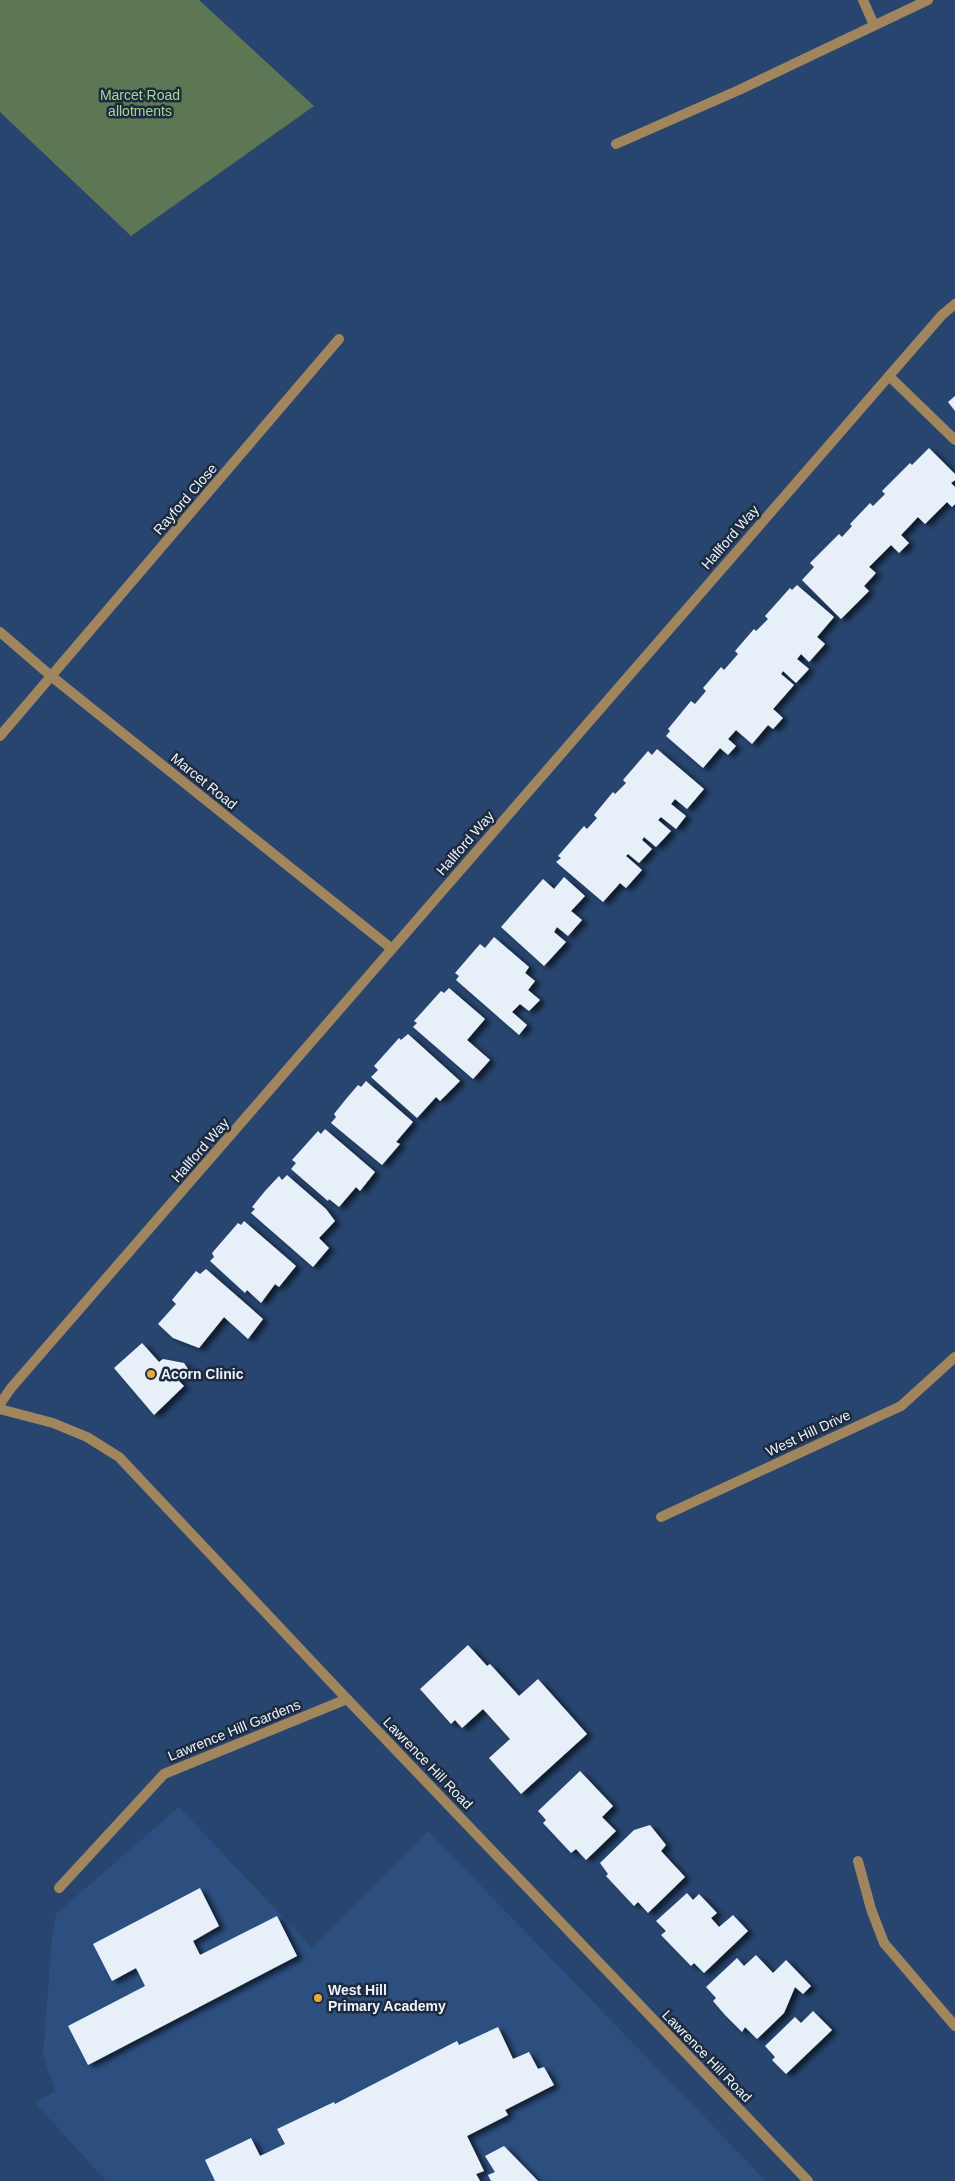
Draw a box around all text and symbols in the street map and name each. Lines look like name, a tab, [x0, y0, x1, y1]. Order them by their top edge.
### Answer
park label: Marcet Road allotments	[100, 87, 180, 119]
street label: Rayford Close	[150, 460, 220, 538]
street label: Hallford Way	[698, 502, 762, 572]
street label: Marcet Road	[168, 750, 240, 812]
street label: Hallford Way	[433, 808, 497, 878]
street label: Hallford Way	[168, 1115, 232, 1185]
place label: Acorn Clinic	[161, 1366, 244, 1382]
marker: Acorn Clinic	[145, 1368, 157, 1380]
street label: West Hill Drive	[763, 1406, 853, 1460]
street label: Lawrence Hill Gardens	[165, 1696, 303, 1764]
street label: Lawrence Hill Road	[380, 1714, 476, 1812]
place label: West Hill Primary Academy	[328, 1982, 446, 2014]
marker: West Hill Primary Academy	[312, 1992, 324, 2004]
street label: Lawrence Hill Road	[659, 2007, 755, 2105]

